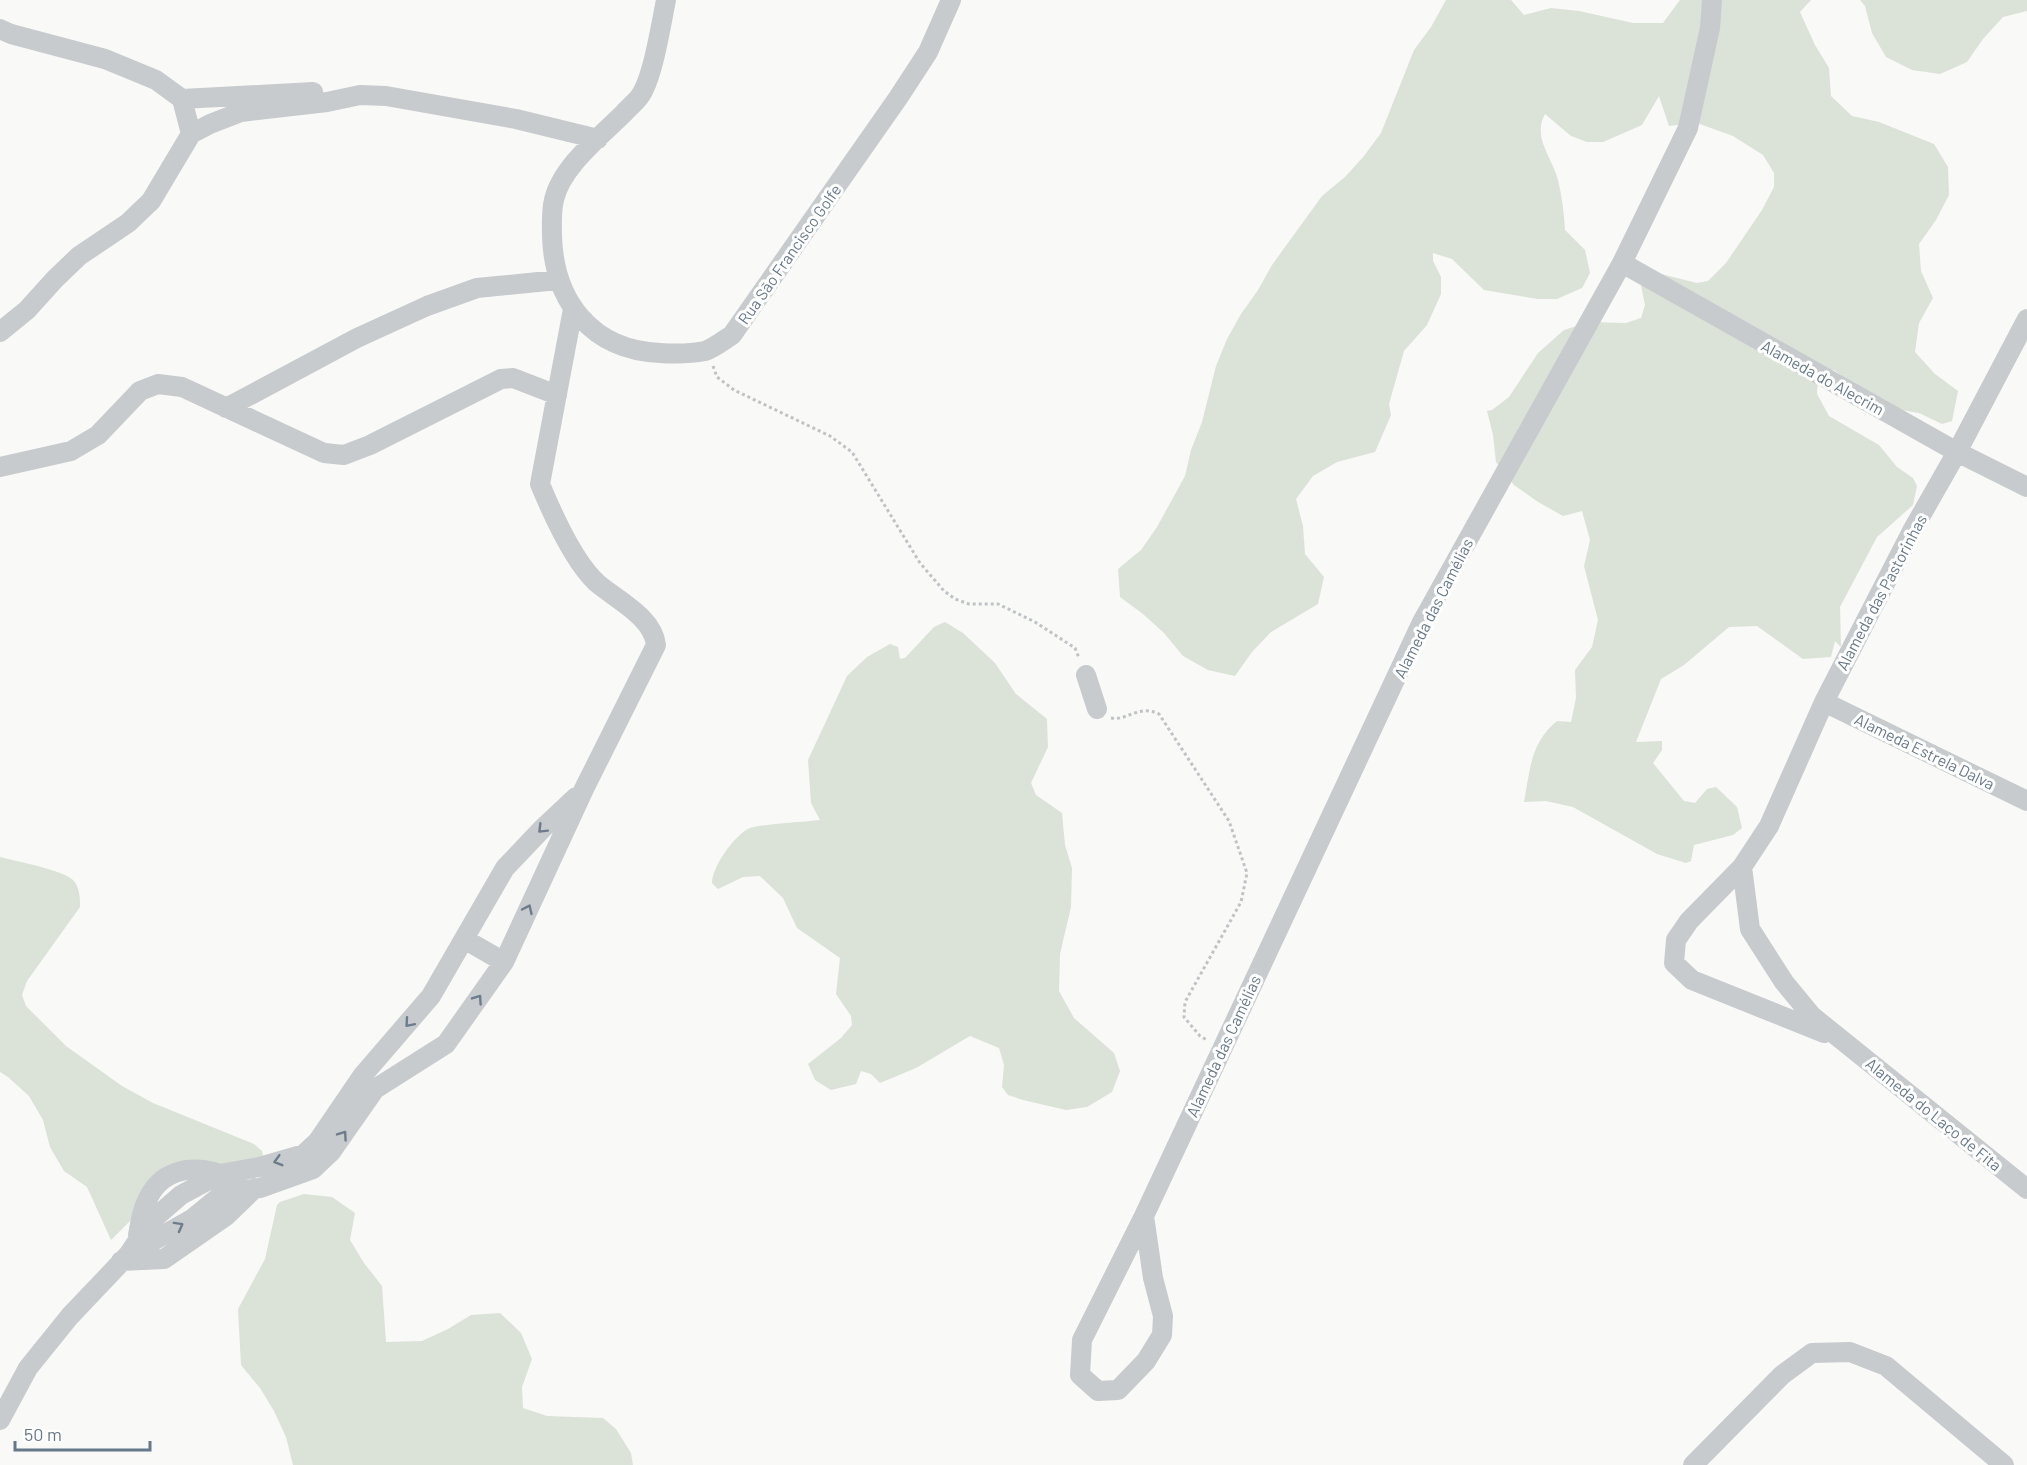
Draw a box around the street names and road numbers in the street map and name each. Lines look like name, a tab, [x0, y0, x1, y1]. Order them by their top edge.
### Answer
street label: Rua São Francisco Golfe	[734, 180, 844, 328]
street label: Alameda do Alecrim	[1758, 335, 1888, 419]
street label: Alameda das Pastorinhas	[1832, 511, 1930, 673]
street label: Alameda das Camélias	[1390, 535, 1476, 681]
street label: Alameda Estrela Dalva	[1852, 709, 1998, 793]
street label: Alameda das Camélias	[1182, 972, 1264, 1120]
street label: Alameda do Laço de Fita	[1862, 1053, 2006, 1175]

